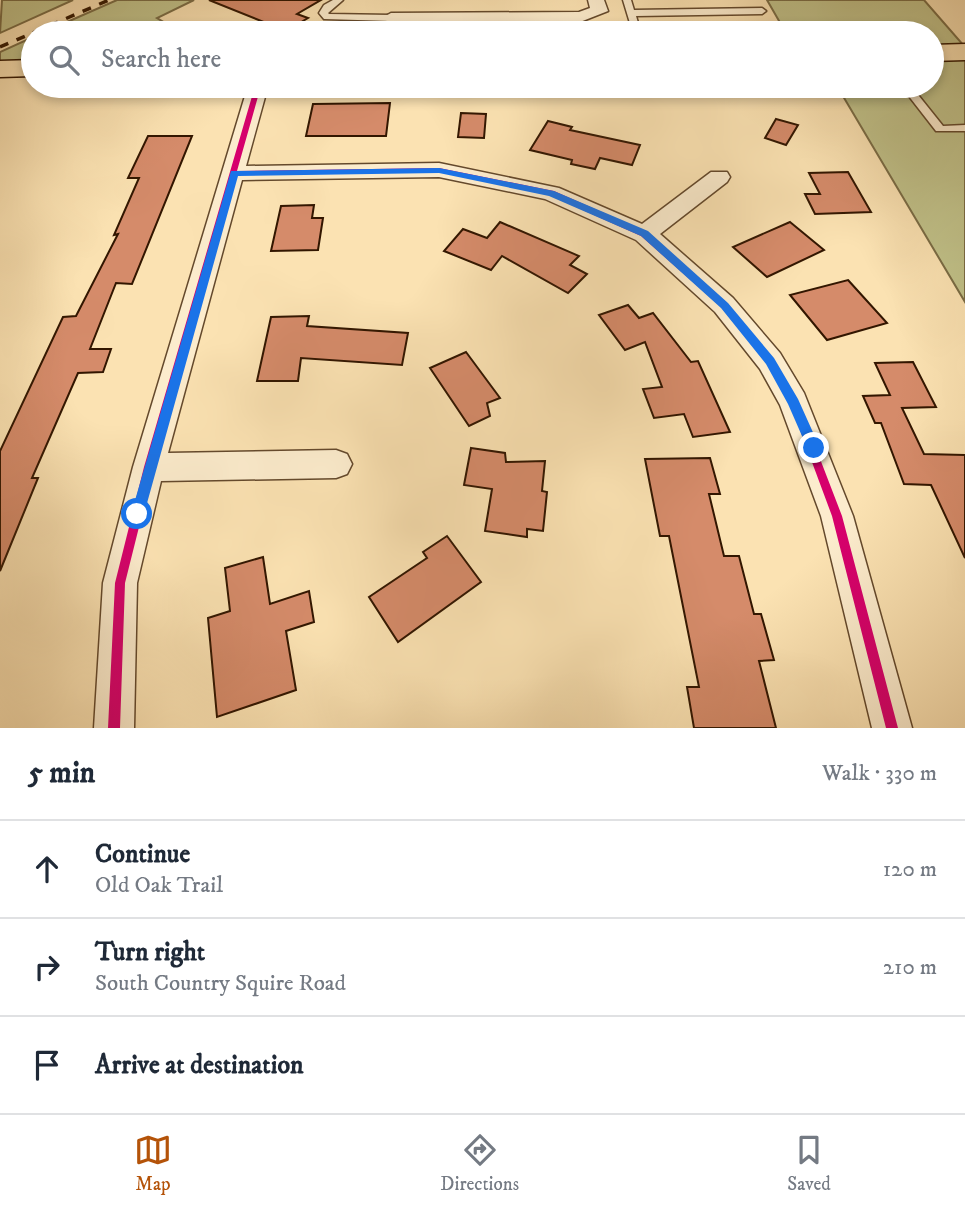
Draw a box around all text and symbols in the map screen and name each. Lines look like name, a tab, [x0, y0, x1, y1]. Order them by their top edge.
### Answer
search box	[21, 21, 944, 98]
icon: search	[45, 41, 83, 79]
text: Search here	[101, 43, 221, 76]
route end	[798, 432, 829, 463]
route start	[121, 498, 152, 529]
text: 5 min	[28, 755, 95, 792]
text: Walk · 330 m	[822, 759, 937, 788]
text: Continue	[95, 838, 190, 871]
icon: ahead	[28, 850, 66, 888]
text: 120 m	[883, 855, 937, 884]
text: Old Oak Trail	[95, 871, 223, 900]
text: Turn right	[95, 936, 205, 969]
icon: right	[28, 948, 66, 986]
text: 210 m	[883, 953, 937, 982]
text: South Country Squire Road	[95, 969, 346, 998]
icon: arrive	[28, 1046, 66, 1084]
text: Arrive at destination	[95, 1049, 304, 1082]
tab: Map	[134, 1131, 172, 1196]
tab: Directions	[440, 1131, 519, 1196]
tab: Saved	[787, 1131, 831, 1196]

